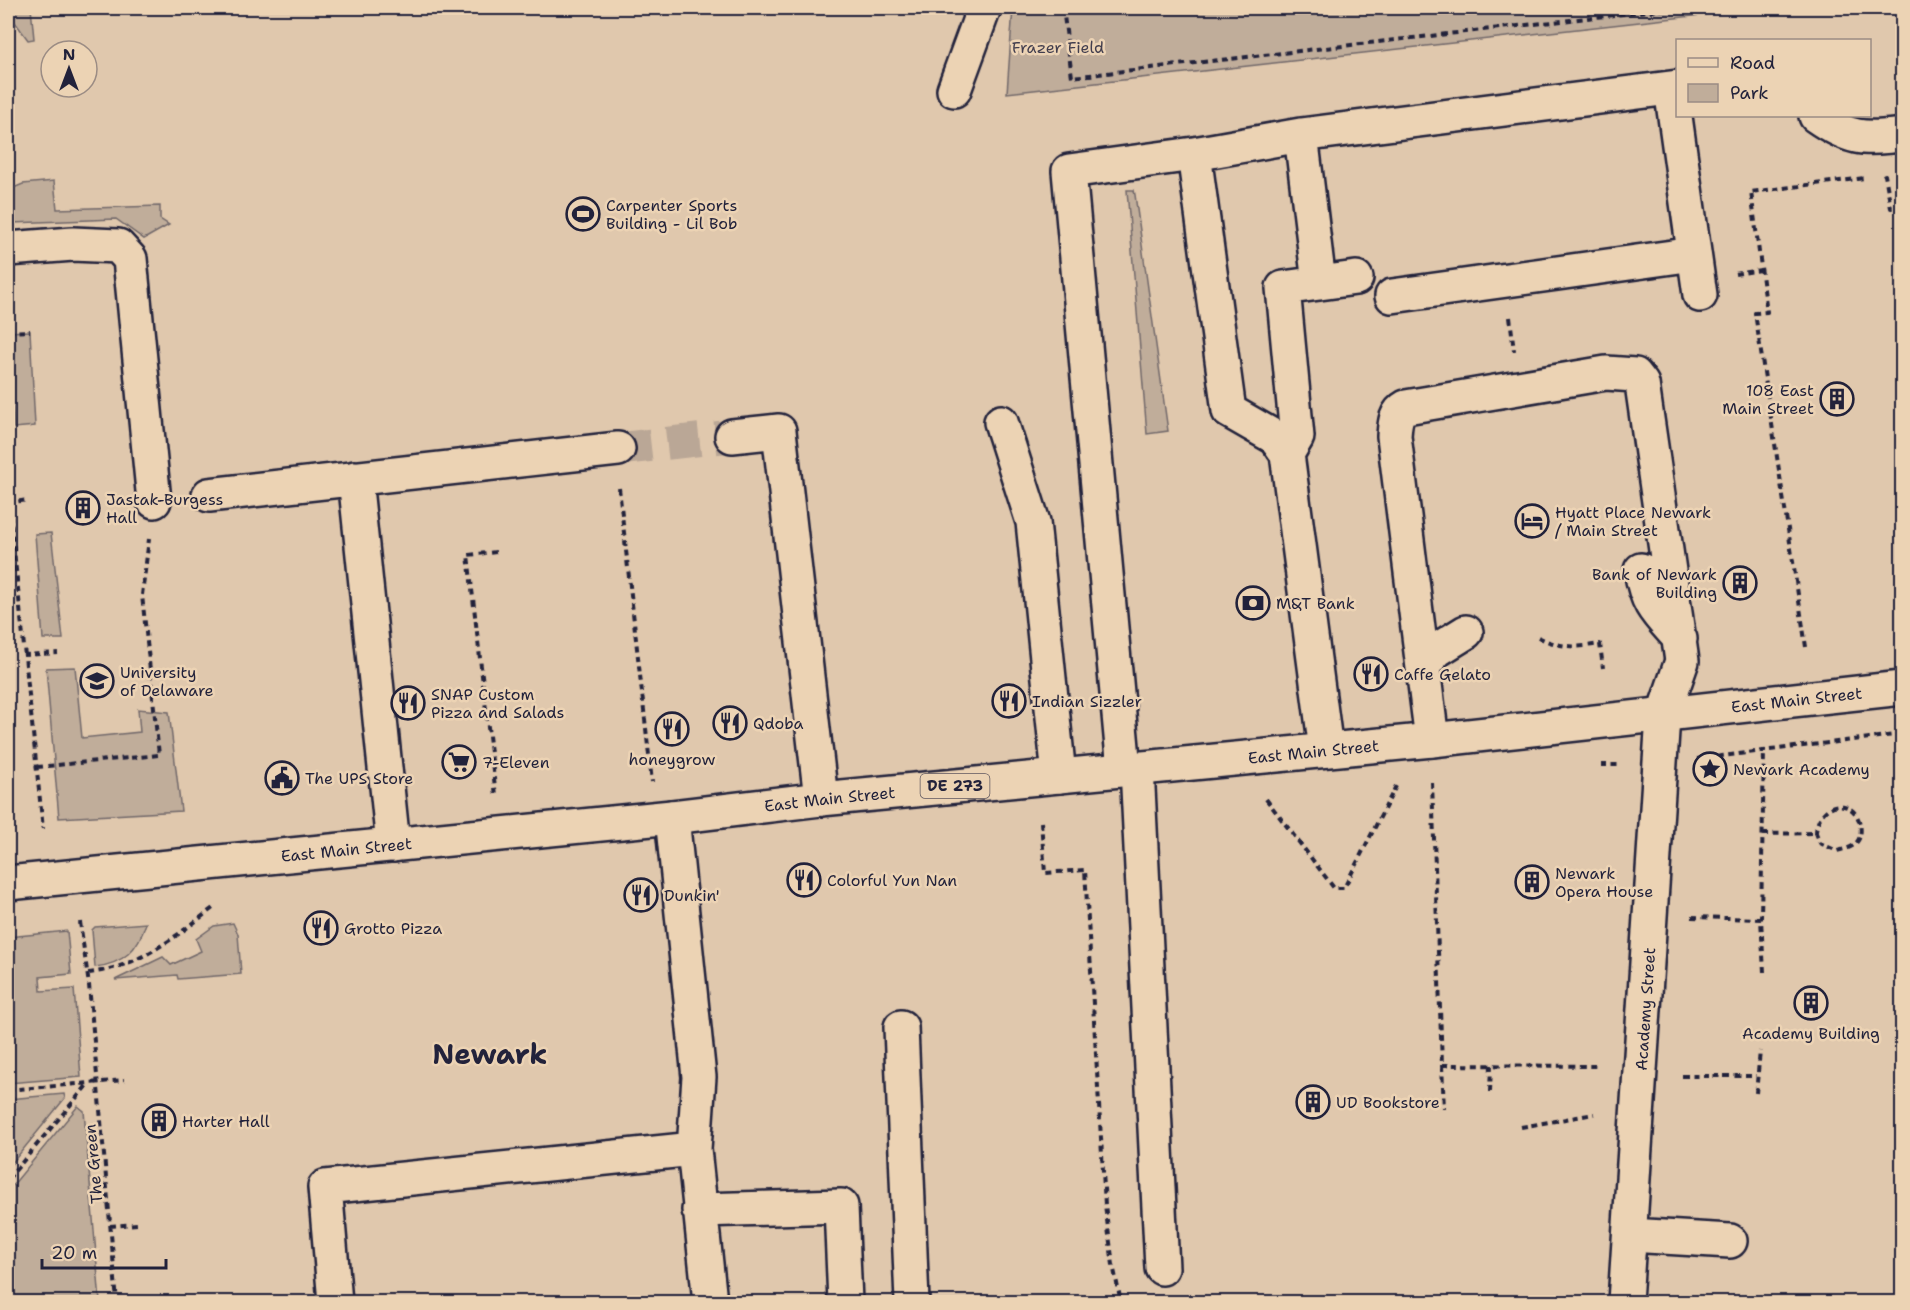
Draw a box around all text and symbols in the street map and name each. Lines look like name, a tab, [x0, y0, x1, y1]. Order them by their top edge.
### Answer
park label: Frazer Field	[1012, 37, 1104, 58]
north arrow	[39, 39, 99, 99]
legend	[1676, 39, 1871, 117]
text: N	[63, 44, 75, 65]
text: Road	[1730, 51, 1775, 75]
text: Park	[1730, 81, 1769, 105]
place label: Carpenter Sports Building - Lil Bob	[606, 195, 738, 234]
sports icon: Carpenter Sports Building - Lil Bob	[565, 196, 601, 232]
place label: 108 East Main Street	[1722, 380, 1814, 419]
building icon: 108 East Main Street	[1819, 381, 1855, 417]
place label: Jastak-Burgess Hall	[106, 489, 223, 528]
building icon: Jastak-Burgess Hall	[65, 490, 101, 526]
place label: Hyatt Place Newark / Main Street	[1555, 502, 1711, 541]
hotel icon: Hyatt Place Newark / Main Street	[1514, 503, 1550, 539]
place label: Bank of Newark Building	[1592, 564, 1717, 603]
building icon: Bank of Newark Building	[1722, 565, 1758, 601]
bank icon: M&T Bank	[1235, 585, 1271, 621]
place label: M&T Bank	[1276, 593, 1355, 614]
restaurant icon: Caffe Gelato	[1353, 656, 1389, 692]
place label: University of Delaware	[120, 662, 214, 701]
school or university icon: University of Delaware	[79, 663, 115, 699]
place label: Caffe Gelato	[1394, 664, 1491, 685]
street label: East Main Street	[1730, 682, 1863, 718]
restaurant icon: Indian Sizzler	[991, 683, 1027, 719]
place label: SNAP Custom Pizza and Salads	[431, 684, 565, 723]
restaurant icon: SNAP Custom Pizza and Salads	[390, 685, 426, 721]
place label: Indian Sizzler	[1032, 691, 1142, 712]
restaurant icon: Qdoba	[712, 705, 748, 741]
restaurant icon: honeygrow	[654, 711, 690, 747]
place label: Qdoba	[753, 713, 803, 734]
street label: East Main Street	[1247, 735, 1380, 769]
supermarket icon: 7-Eleven	[441, 744, 477, 780]
place label: honeygrow	[629, 749, 715, 770]
place icon: Newark Academy	[1692, 751, 1728, 787]
place label: 7-Eleven	[482, 752, 550, 773]
place label: Newark Academy	[1733, 759, 1870, 780]
public building icon: The UPS Store	[264, 760, 300, 796]
place label: The UPS Store	[305, 768, 413, 789]
road number: DE 273	[920, 774, 990, 798]
street label: East Main Street	[763, 782, 896, 817]
street label: East Main Street	[280, 833, 413, 867]
restaurant icon: Colorful Yun Nan	[786, 862, 822, 898]
place label: Newark Opera House	[1555, 863, 1653, 902]
building icon: Newark Opera House	[1514, 864, 1550, 900]
place label: Colorful Yun Nan	[827, 870, 957, 891]
restaurant icon: Dunkin'	[623, 877, 659, 913]
place label: Dunkin'	[664, 885, 720, 906]
restaurant icon: Grotto Pizza	[303, 910, 339, 946]
place label: Grotto Pizza	[344, 918, 442, 939]
street label: Academy Street	[1631, 947, 1660, 1071]
building icon: Academy Building	[1793, 985, 1829, 1021]
place label: Academy Building	[1742, 1023, 1880, 1044]
district label: Newark	[432, 1035, 548, 1073]
building icon: UD Bookstore	[1295, 1084, 1331, 1120]
place label: UD Bookstore	[1336, 1092, 1440, 1113]
building icon: Harter Hall	[141, 1103, 177, 1139]
place label: Harter Hall	[182, 1111, 270, 1132]
street label: The Green	[80, 1123, 107, 1205]
scale bar	[42, 1232, 166, 1270]
text: 20 m	[51, 1241, 97, 1265]

